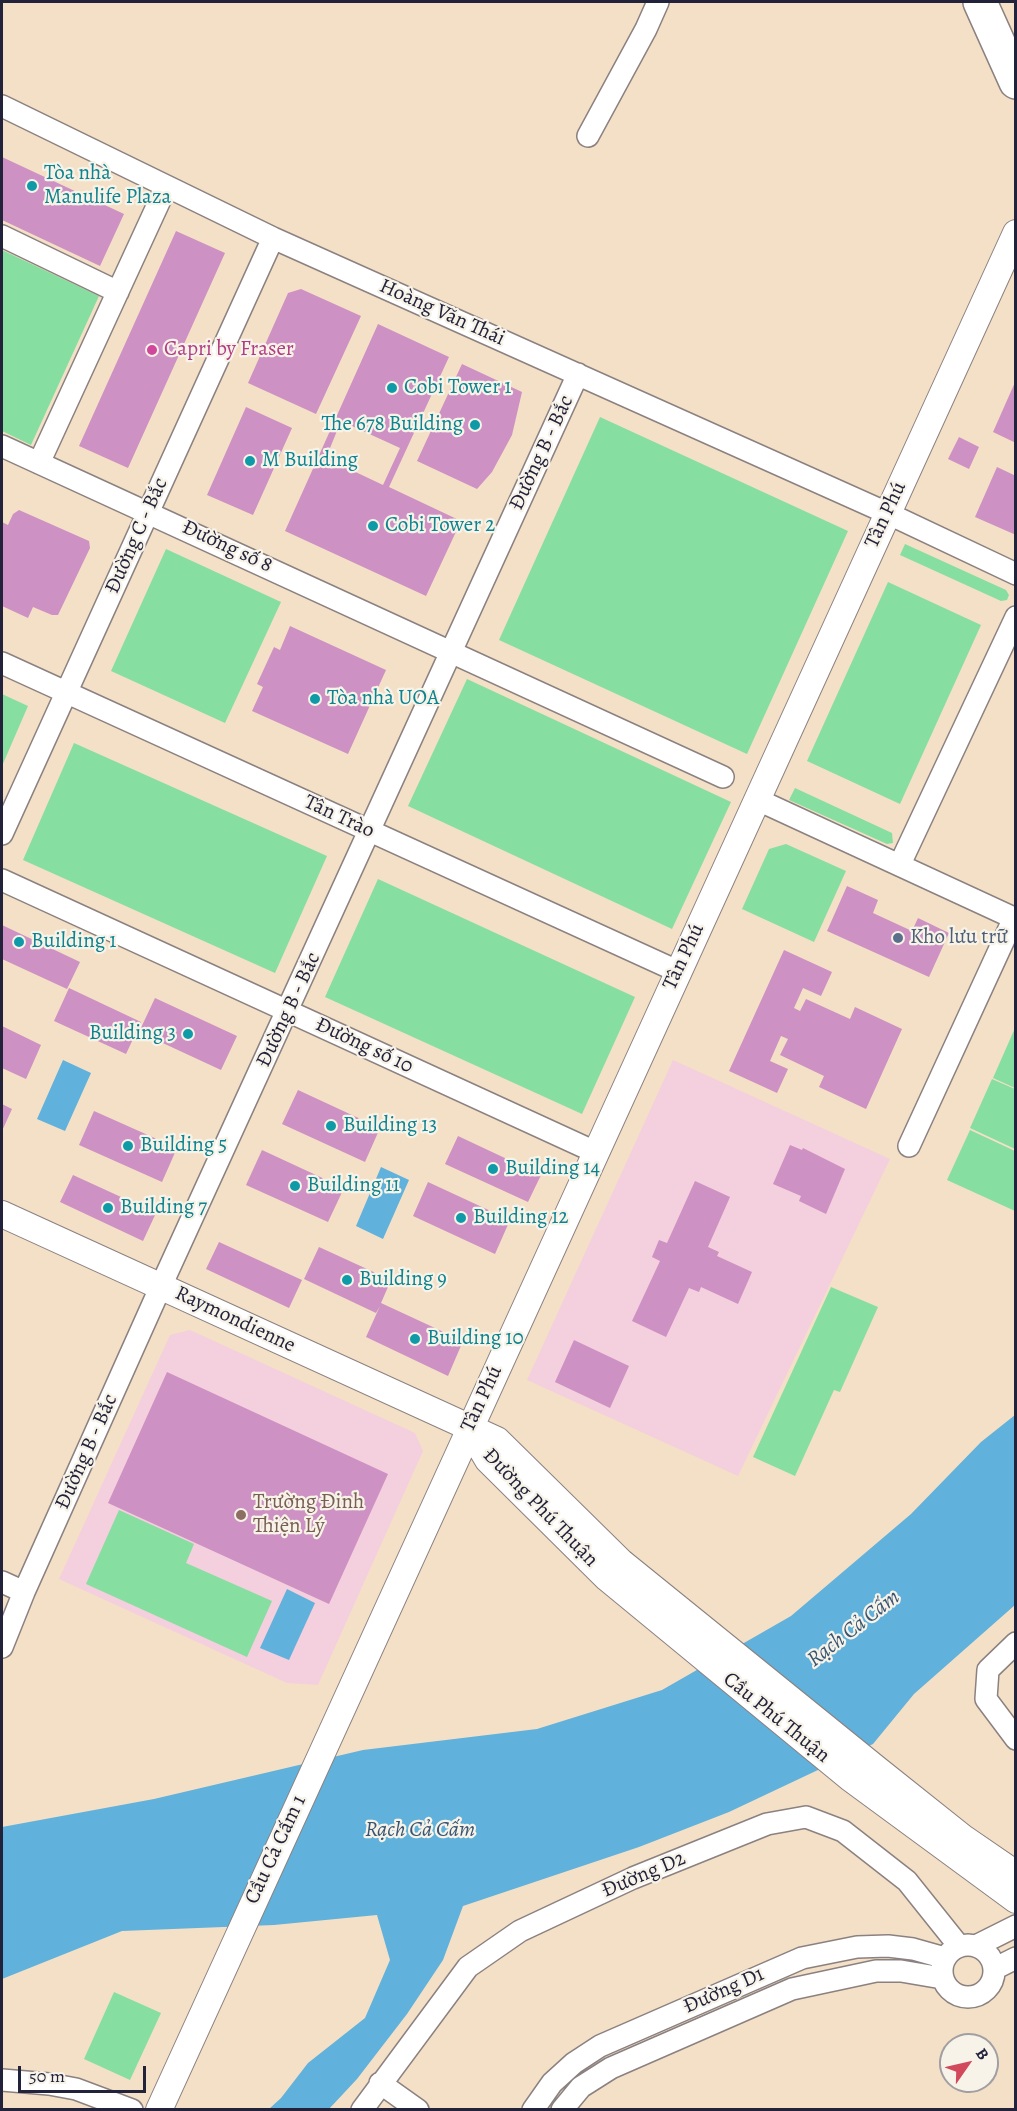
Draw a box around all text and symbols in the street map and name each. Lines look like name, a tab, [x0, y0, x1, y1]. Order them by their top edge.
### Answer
place label: Tòa nhà Manulife Plaza	[44, 161, 171, 211]
marker: Tòa nhà Manulife Plaza	[25, 179, 39, 193]
street label: Hoàng Văn Thái	[375, 274, 509, 352]
place label: Capri by Fraser	[164, 337, 294, 363]
marker: Capri by Fraser	[145, 343, 159, 357]
place label: Cobi Tower 1	[404, 375, 512, 401]
marker: Cobi Tower 1	[385, 381, 399, 395]
street label: Đường B - Bắc	[504, 392, 580, 514]
place label: The 678 Building	[322, 412, 463, 438]
marker: The 678 Building	[468, 418, 482, 432]
place label: M Building	[262, 448, 358, 474]
marker: M Building	[243, 454, 257, 468]
street label: Đường C - Bắc	[100, 474, 174, 598]
street label: Tân Phú	[860, 478, 912, 552]
place label: Cobi Tower 2	[385, 513, 495, 539]
street label: Đường số 8	[178, 515, 276, 579]
marker: Cobi Tower 2	[366, 519, 380, 533]
place label: Tòa nhà UOA	[327, 686, 439, 712]
marker: Tòa nhà UOA	[308, 692, 322, 706]
street label: Tân Trào	[300, 790, 378, 844]
street label: Tân Phú	[658, 920, 710, 994]
place label: Kho lưu trữ	[910, 925, 1008, 951]
place label: Building 1	[31, 929, 117, 955]
marker: Kho lưu trữ	[891, 931, 905, 945]
marker: Building 1	[12, 935, 26, 949]
street label: Đường B - Bắc	[251, 949, 327, 1071]
street label: Đường số 10	[311, 1012, 417, 1080]
place label: Building 3	[89, 1021, 176, 1047]
marker: Building 3	[181, 1027, 195, 1041]
place label: Building 13	[343, 1113, 437, 1139]
marker: Building 13	[324, 1119, 338, 1133]
place label: Building 5	[140, 1133, 227, 1159]
marker: Building 5	[121, 1139, 135, 1153]
place label: Building 14	[505, 1156, 600, 1182]
marker: Building 14	[486, 1162, 500, 1176]
place label: Building 11	[307, 1173, 400, 1199]
marker: Building 11	[288, 1179, 302, 1193]
place label: Building 7	[120, 1195, 207, 1221]
marker: Building 7	[101, 1201, 115, 1215]
place label: Building 12	[473, 1205, 568, 1231]
marker: Building 12	[454, 1211, 468, 1225]
place label: Building 9	[359, 1267, 447, 1293]
marker: Building 9	[340, 1273, 354, 1287]
street label: Raymondienne	[171, 1281, 299, 1359]
place label: Building 10	[427, 1326, 524, 1352]
marker: Building 10	[408, 1332, 422, 1346]
street label: Tân Phú	[456, 1362, 508, 1436]
street label: Đường B - Bắc	[50, 1390, 124, 1514]
street label: Đường Phú Thuận	[477, 1443, 603, 1573]
place label: Trường Đinh Thiện Lý	[253, 1490, 364, 1540]
marker: Trường Đinh Thiện Lý	[234, 1508, 248, 1522]
water label: Rạch Cả Cấm	[802, 1585, 906, 1673]
street label: Cầu Phú Thuận	[717, 1667, 835, 1769]
street label: Cầu Cả Cấm 1	[240, 1792, 312, 1908]
water label: Rạch Cả Cấm	[365, 1818, 475, 1844]
street label: Đường D2	[598, 1846, 690, 1904]
street label: Đường D1	[680, 1962, 768, 2020]
north arrow	[939, 2033, 999, 2093]
text: B	[970, 2044, 994, 2064]
scale bar	[21, 2054, 148, 2092]
text: 50 m	[29, 2064, 65, 2088]

